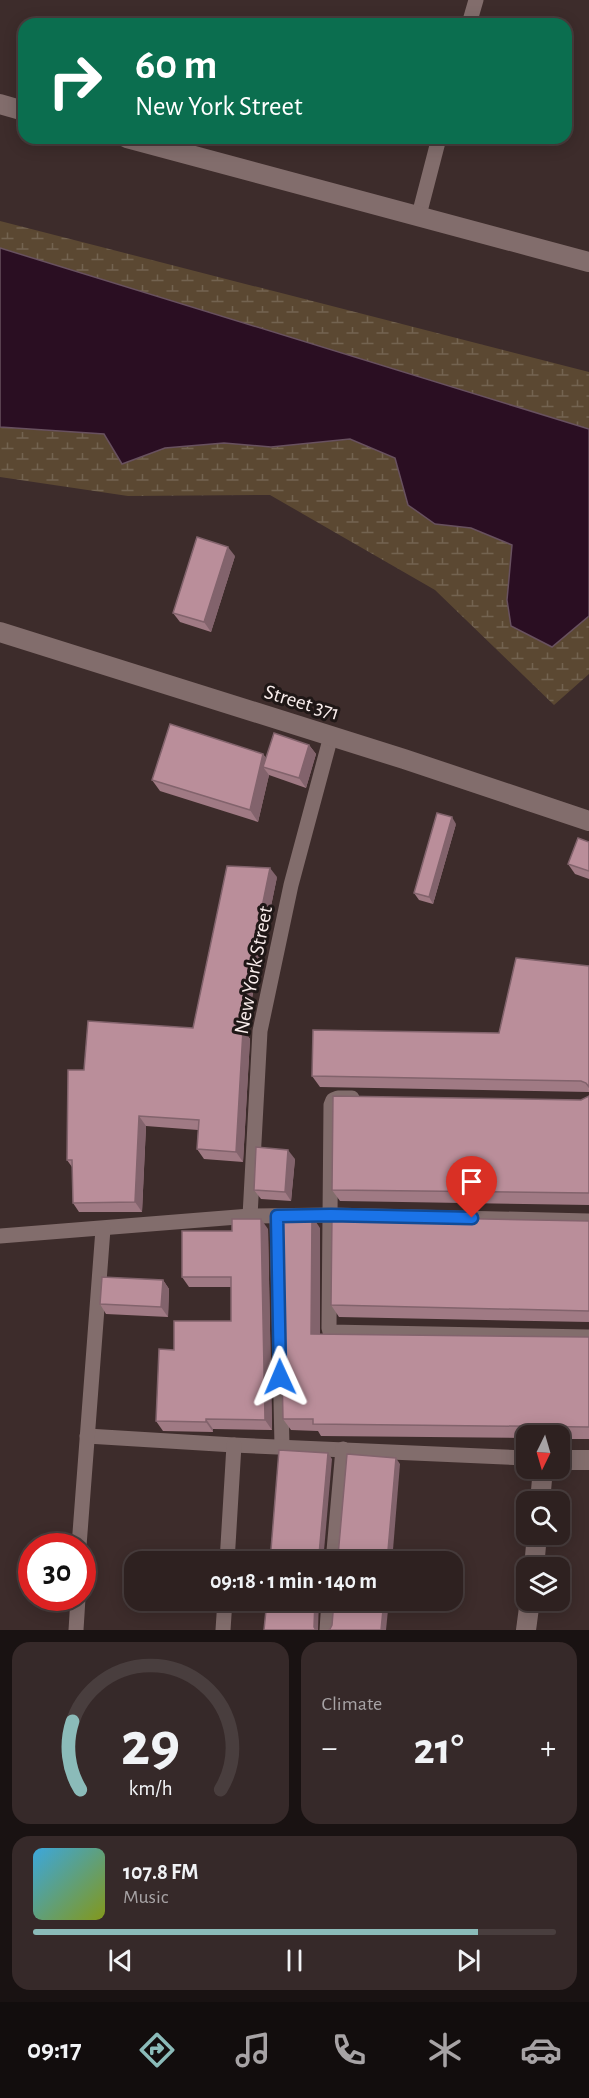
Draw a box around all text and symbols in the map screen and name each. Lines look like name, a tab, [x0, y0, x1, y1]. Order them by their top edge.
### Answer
icon: right	[36, 42, 114, 120]
text: 60 m	[135, 44, 217, 86]
text: New York Street	[135, 93, 303, 120]
street label: Street 371	[262, 681, 342, 724]
street label: New York Street	[231, 904, 276, 1036]
pin	[446, 1156, 497, 1218]
icon: arrive	[455, 1165, 488, 1198]
position arrow	[248, 1345, 312, 1409]
north arrow	[516, 1425, 570, 1479]
map controls	[516, 1425, 570, 1611]
button: search	[516, 1491, 570, 1545]
speed limit sign: 30	[18, 1533, 96, 1611]
button: layers	[516, 1557, 570, 1611]
text: 09:18 · 1 min · 140 m	[210, 1570, 377, 1592]
text: Climate	[322, 1694, 382, 1714]
text: 29	[120, 1714, 180, 1776]
text: 21°	[413, 1727, 464, 1772]
text: −	[322, 1732, 337, 1765]
text: +	[540, 1732, 556, 1765]
text: km/h	[128, 1778, 172, 1799]
text: 107.8 FM	[123, 1861, 198, 1883]
text: Music	[123, 1887, 169, 1907]
icon: previous	[104, 1944, 137, 1977]
icon: pause	[278, 1944, 311, 1977]
icon: next	[452, 1944, 485, 1977]
icon: directions	[136, 2029, 178, 2071]
icon: music	[232, 2029, 274, 2071]
icon: phone	[328, 2029, 370, 2071]
icon: climate	[424, 2029, 466, 2071]
icon: car	[520, 2029, 562, 2071]
text: 09:17	[27, 2036, 82, 2063]

